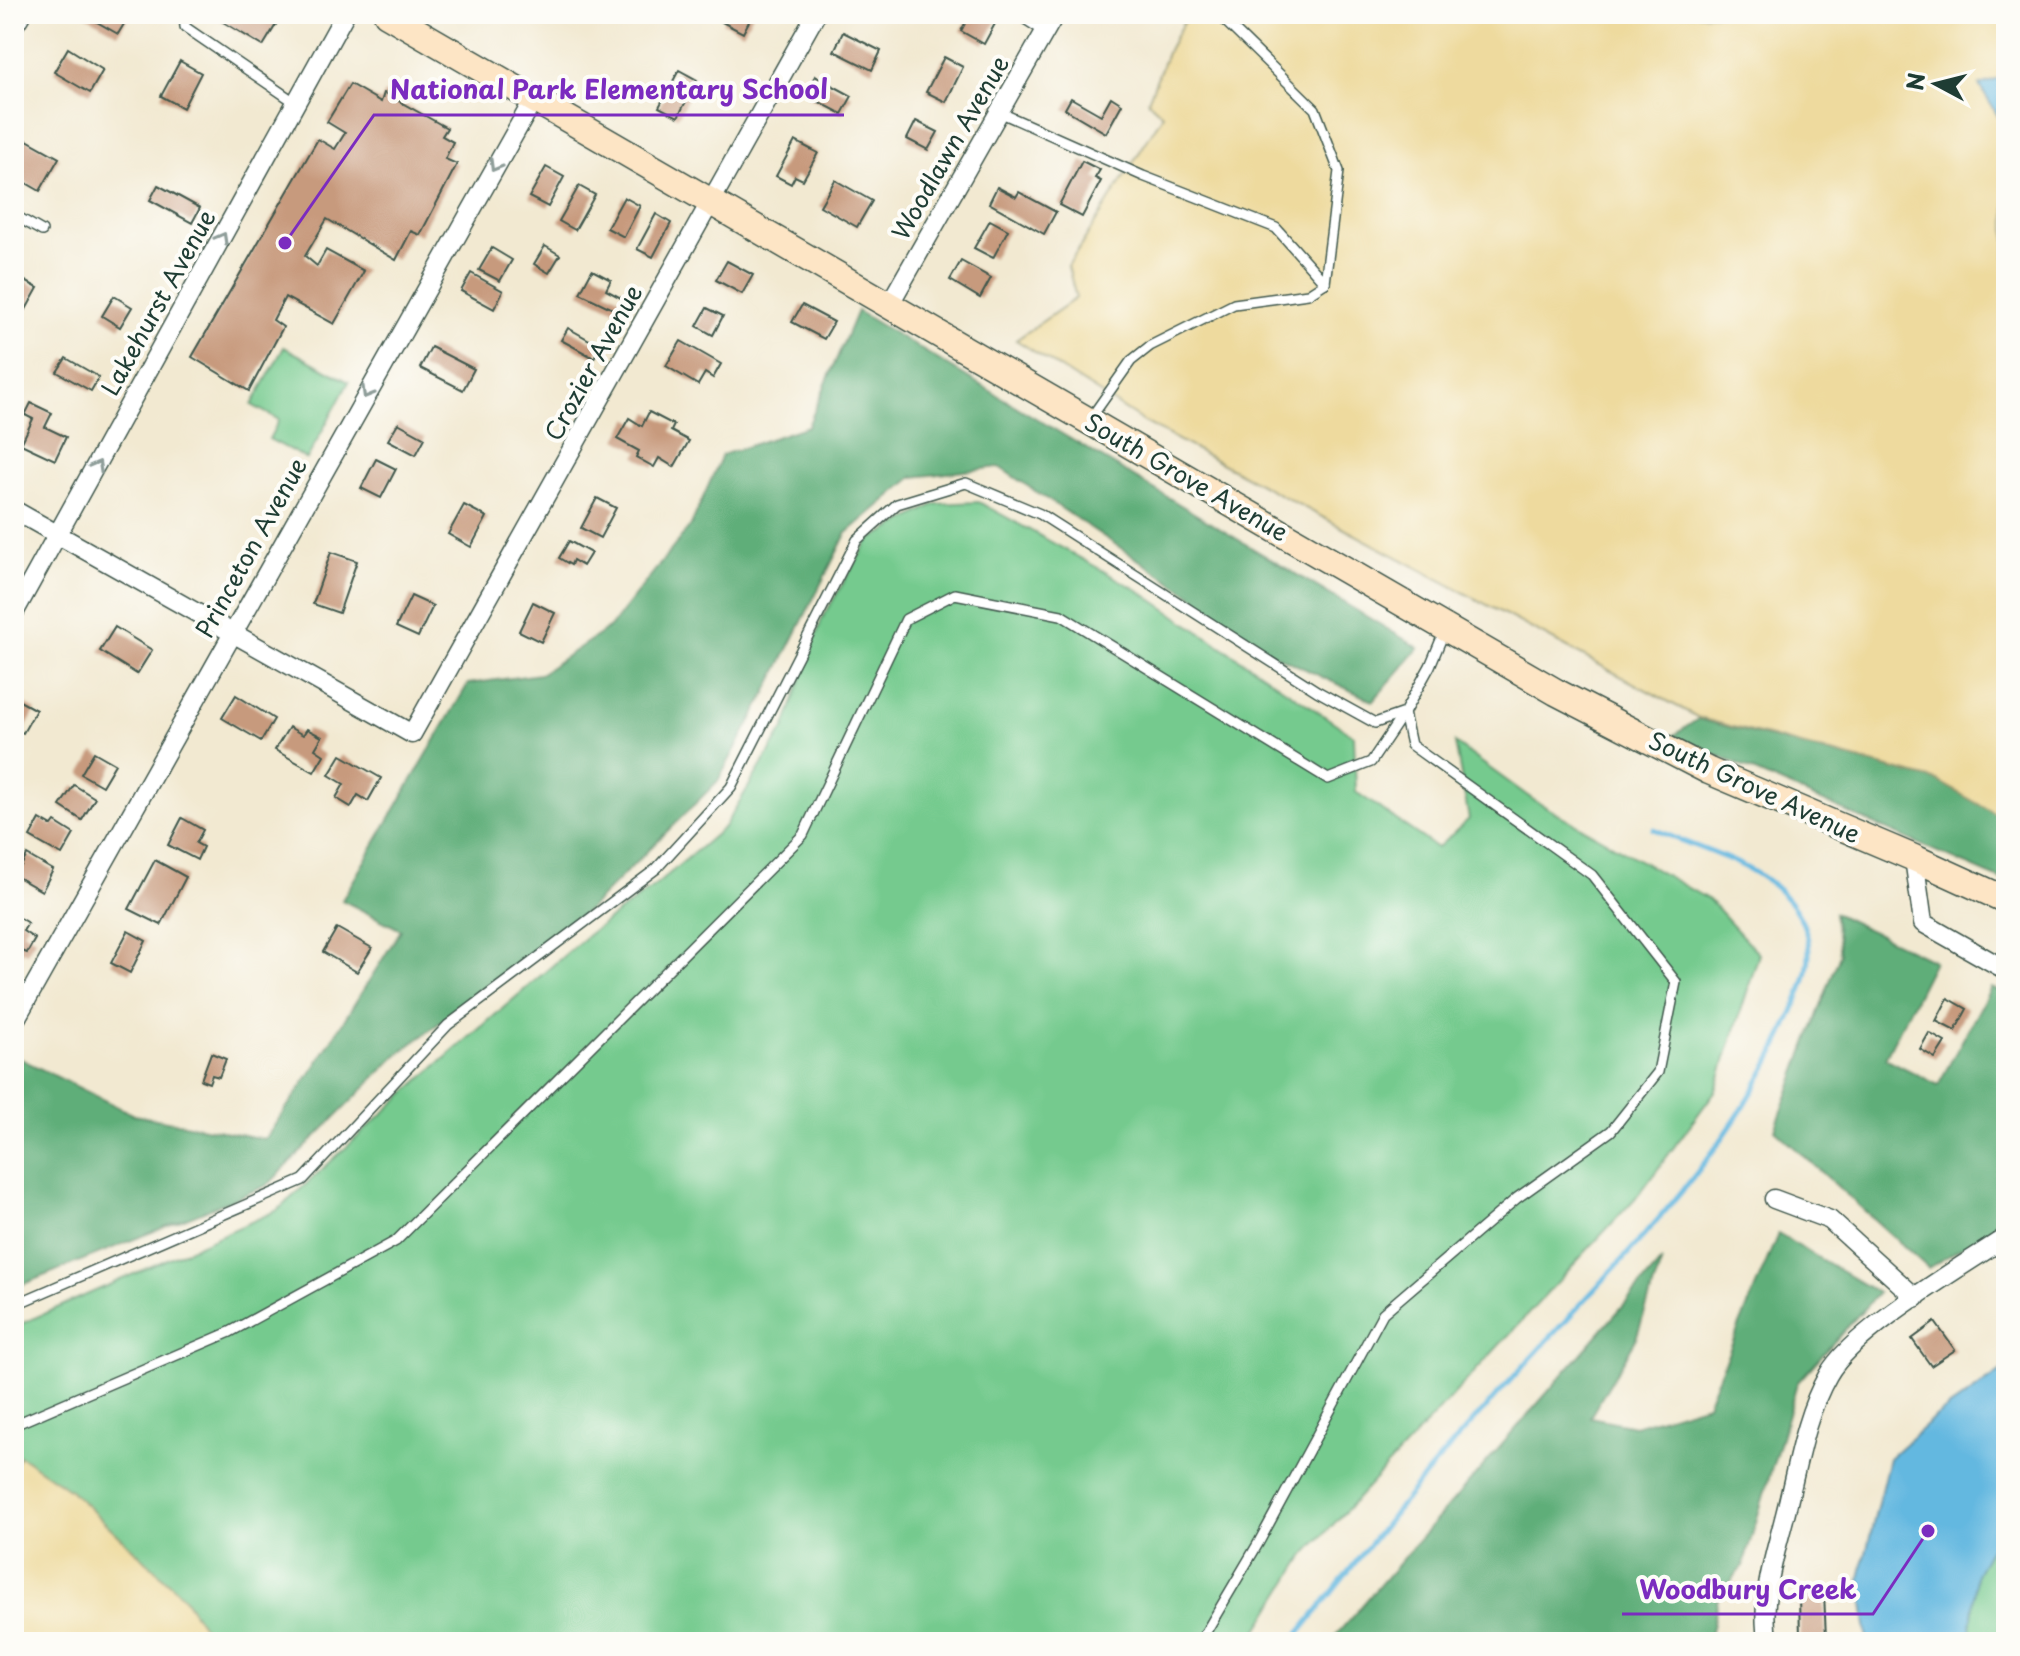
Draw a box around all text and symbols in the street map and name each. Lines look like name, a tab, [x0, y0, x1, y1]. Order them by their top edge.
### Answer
north arrow	[1896, 44, 1976, 124]
street label: Woodlawn Avenue	[882, 48, 1017, 246]
callout: National Park Elementary School	[374, 65, 844, 115]
text: National Park Elementary School	[390, 69, 828, 108]
text: N	[1897, 71, 1932, 92]
one-way arrow	[489, 158, 505, 172]
street label: Lakehurst Avenue	[91, 203, 223, 402]
one-way arrow	[212, 233, 228, 247]
street label: Crozier Avenue	[534, 277, 650, 447]
one-way arrow	[361, 384, 377, 399]
street label: South Grove Avenue	[1078, 403, 1296, 549]
street label: Princeton Avenue	[186, 450, 315, 644]
one-way arrow	[87, 461, 103, 475]
street label: South Grove Avenue	[1643, 721, 1867, 851]
callout: Woodbury Creek	[1622, 1564, 1873, 1614]
text: Woodbury Creek	[1639, 1569, 1857, 1608]

